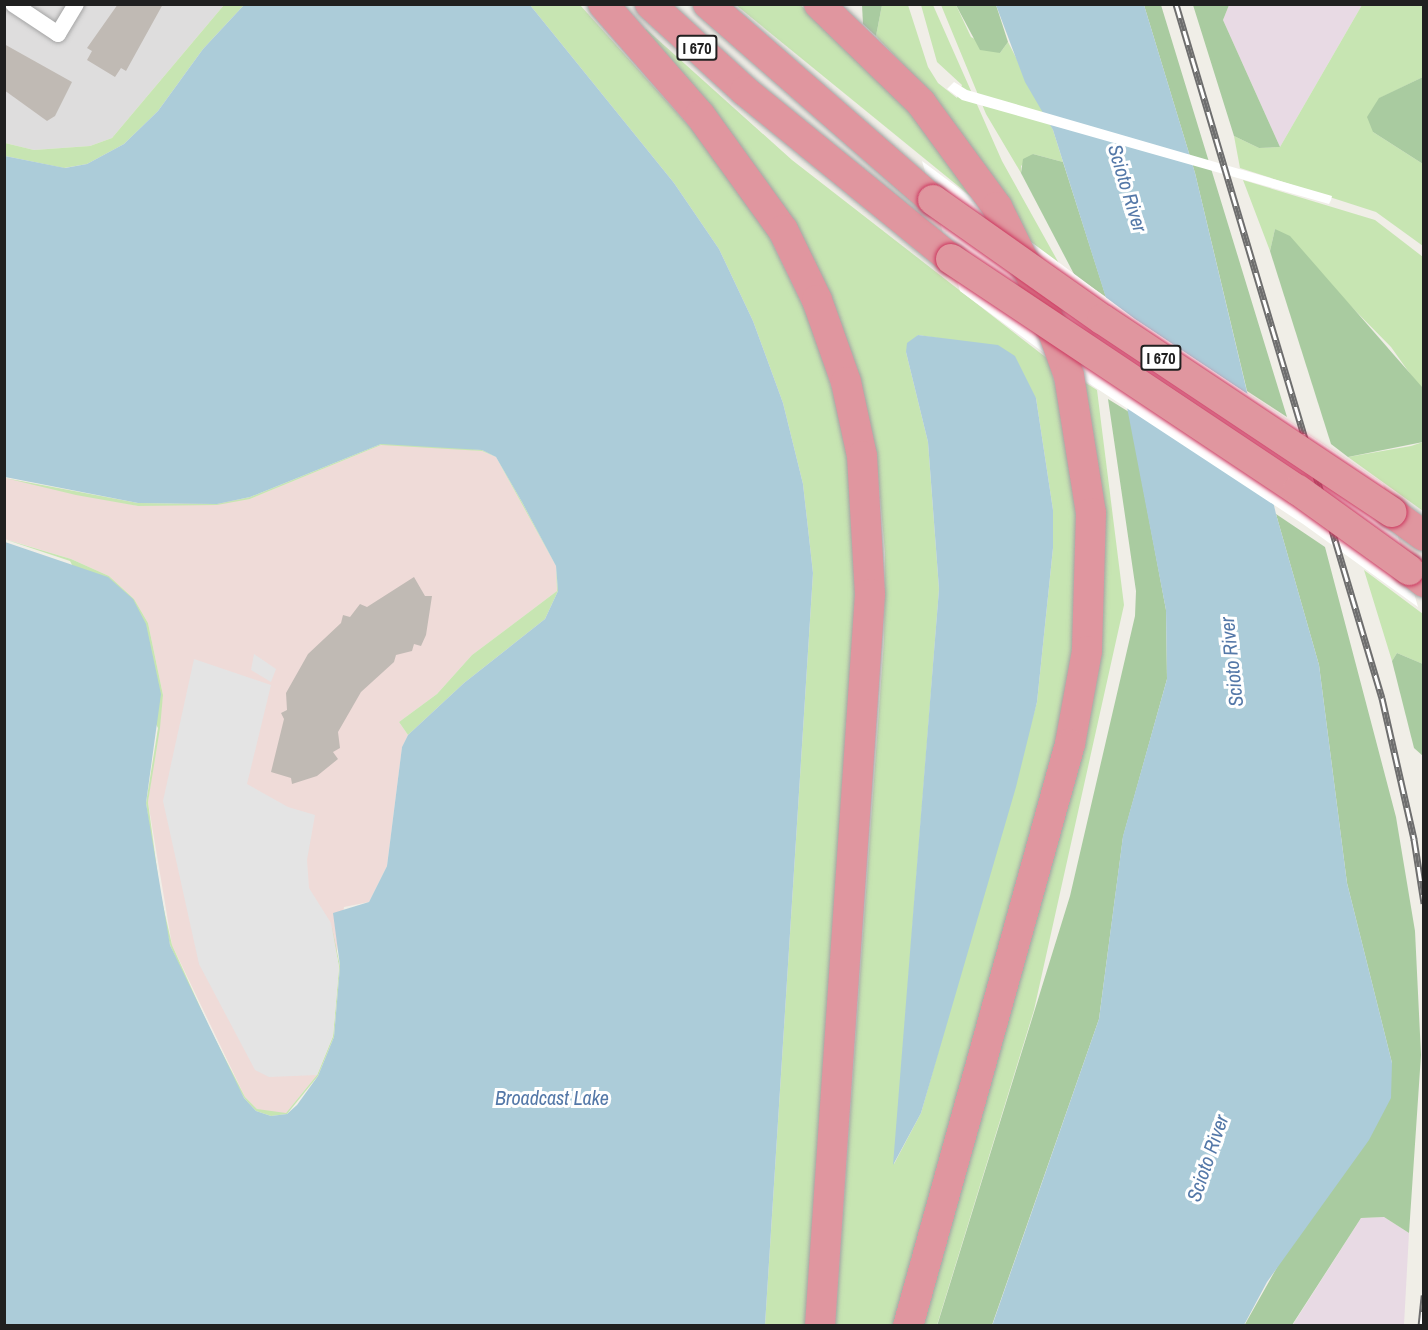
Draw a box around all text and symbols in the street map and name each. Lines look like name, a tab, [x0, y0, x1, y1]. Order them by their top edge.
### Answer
road number: I 670	[676, 35, 718, 61]
water label: Scioto River	[1103, 141, 1153, 235]
road number: I 670	[1140, 345, 1182, 371]
water label: Scioto River	[1214, 616, 1248, 708]
water label: Broadcast Lake	[495, 1085, 609, 1109]
water label: Scioto River	[1181, 1111, 1233, 1205]

